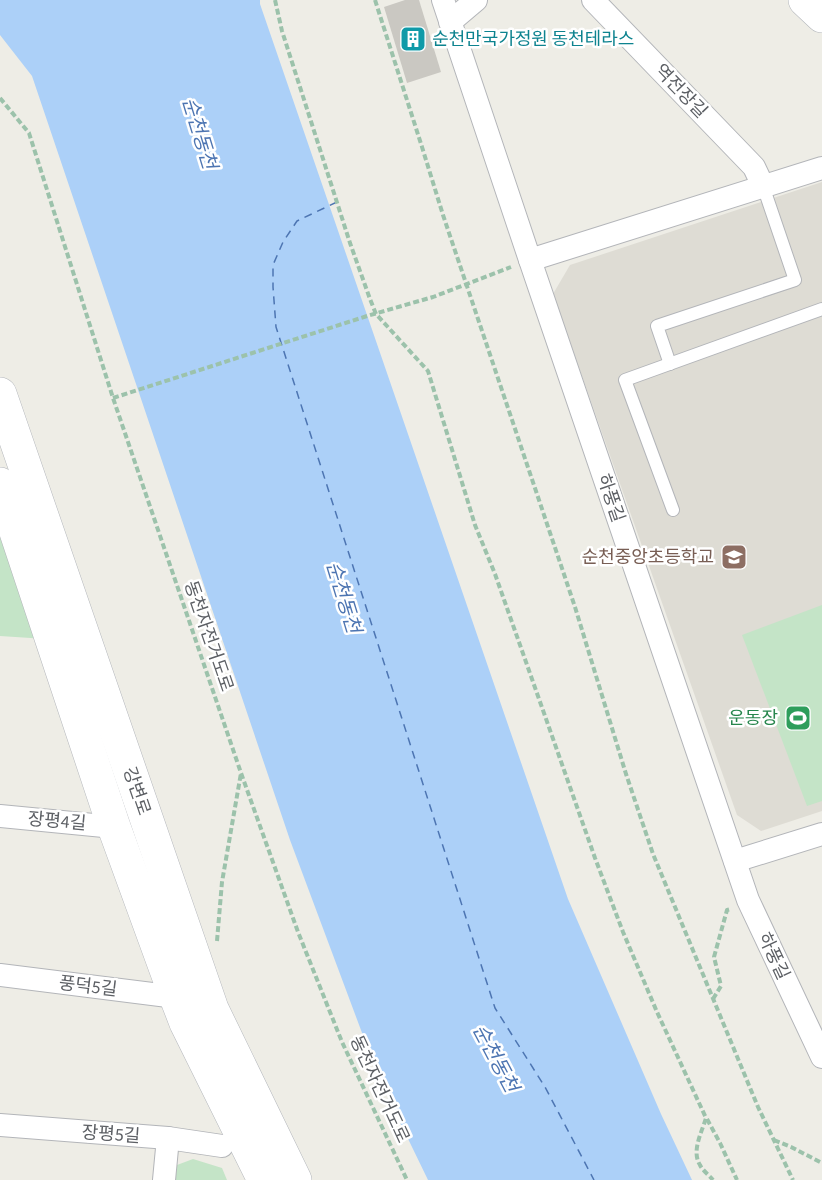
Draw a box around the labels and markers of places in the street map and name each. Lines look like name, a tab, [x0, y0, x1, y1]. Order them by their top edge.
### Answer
building icon: 순천만국가정원 동천테라스	[398, 24, 428, 54]
place label: 순천만국가정원 동천테라스	[432, 27, 634, 52]
school or university icon: 순천중앙초등학교	[719, 542, 749, 572]
place label: 순천중앙초등학교	[582, 545, 714, 570]
sports icon: 운동장	[783, 703, 813, 733]
place label: 운동장	[728, 706, 778, 731]

